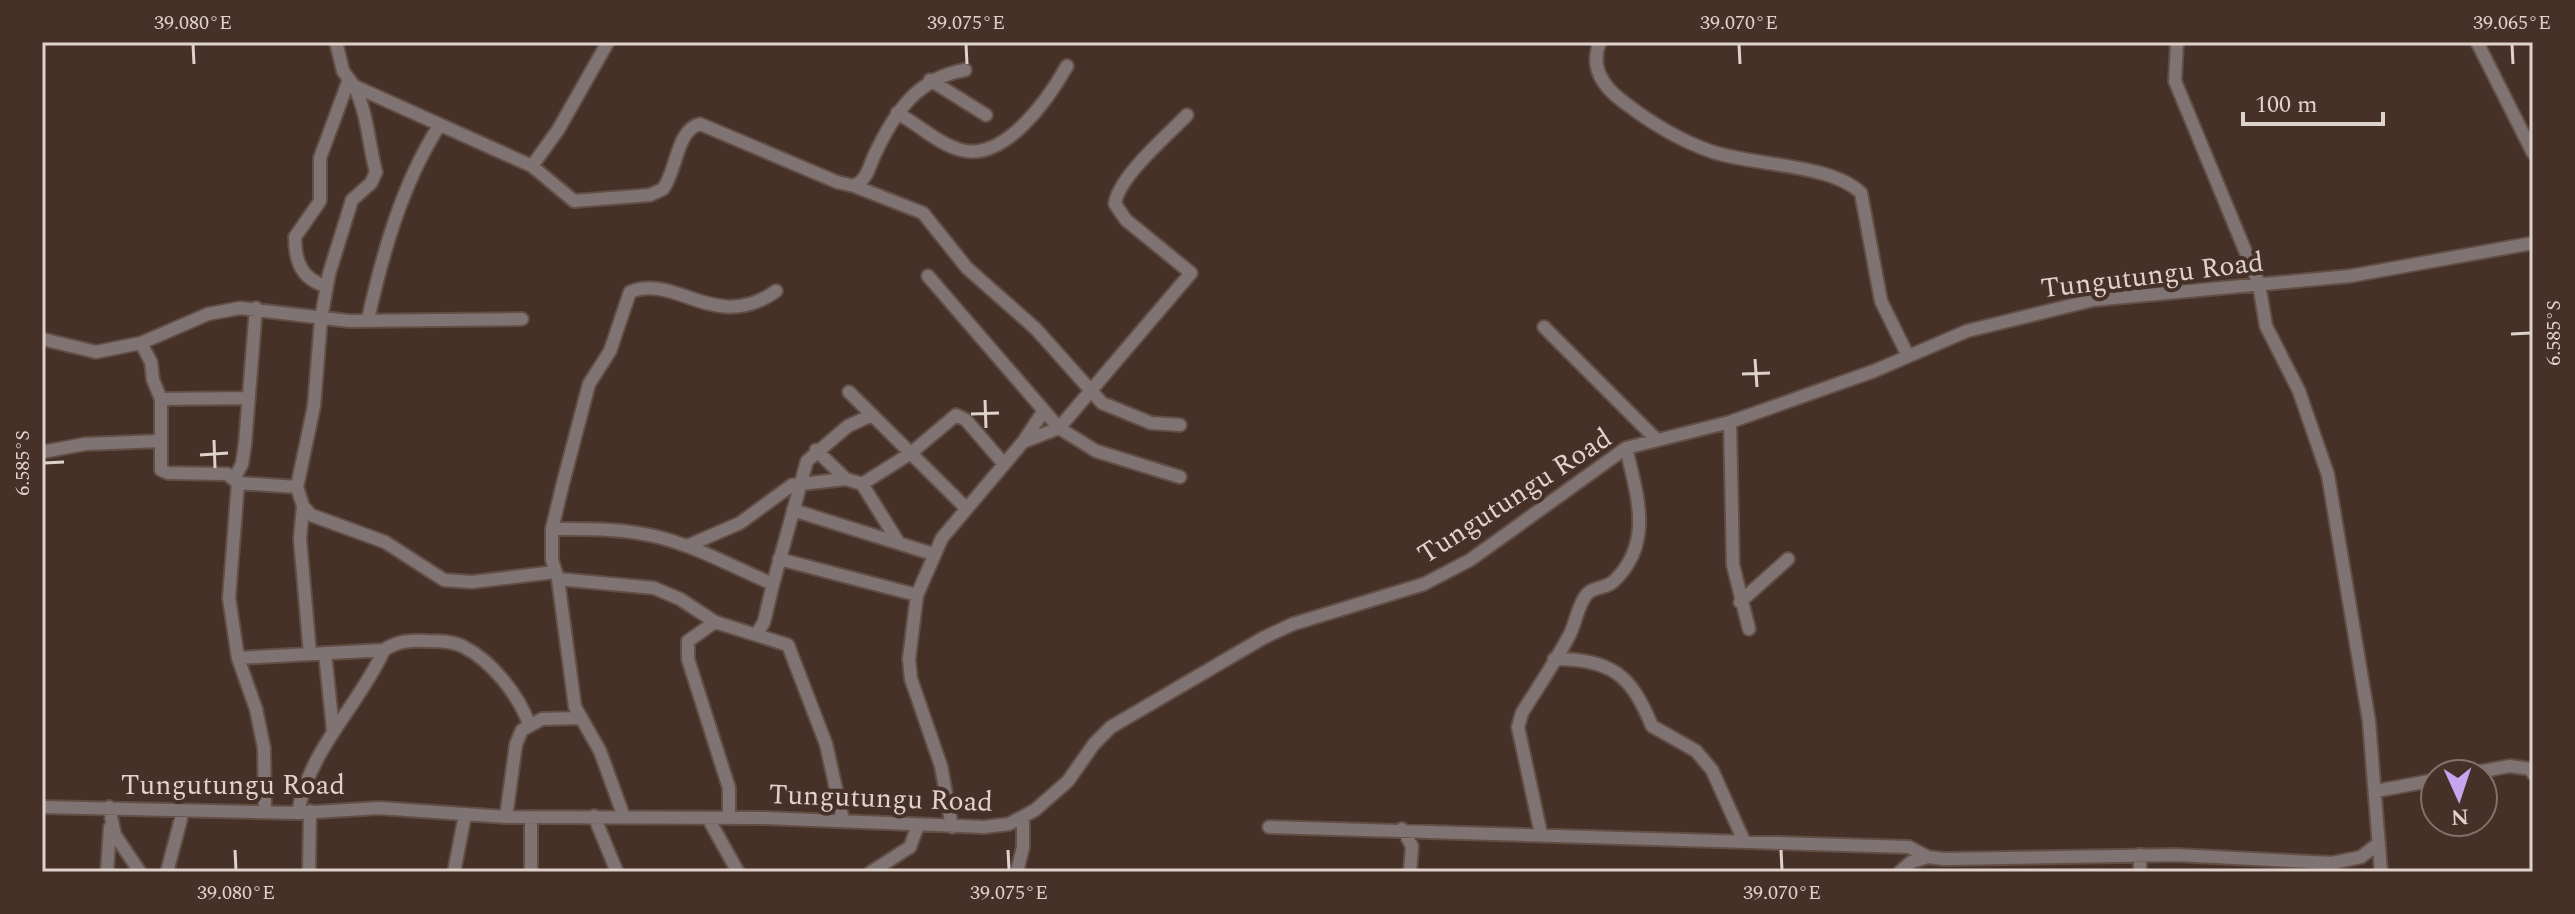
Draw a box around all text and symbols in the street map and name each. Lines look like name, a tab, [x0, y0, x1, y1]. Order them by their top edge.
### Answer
text: 39.080°E	[154, 8, 232, 38]
text: 39.075°E	[927, 8, 1005, 38]
text: 39.070°E	[1700, 8, 1778, 38]
text: 39.065°E	[2473, 8, 2551, 38]
scale bar	[2243, 76, 2383, 126]
text: 100 m	[2255, 87, 2318, 123]
street label: Tungutungu Road	[2038, 240, 2266, 310]
text: 6.585°S	[2539, 300, 2569, 366]
street label: Tungutungu Road	[1409, 417, 1621, 575]
text: 6.585°S	[8, 430, 38, 496]
north arrow	[2419, 758, 2499, 838]
street label: Tungutungu Road	[121, 764, 345, 807]
street label: Tungutungu Road	[768, 773, 994, 824]
text: N	[2450, 800, 2470, 833]
text: 39.080°E	[197, 878, 275, 908]
text: 39.075°E	[970, 878, 1048, 908]
text: 39.070°E	[1743, 878, 1821, 908]

